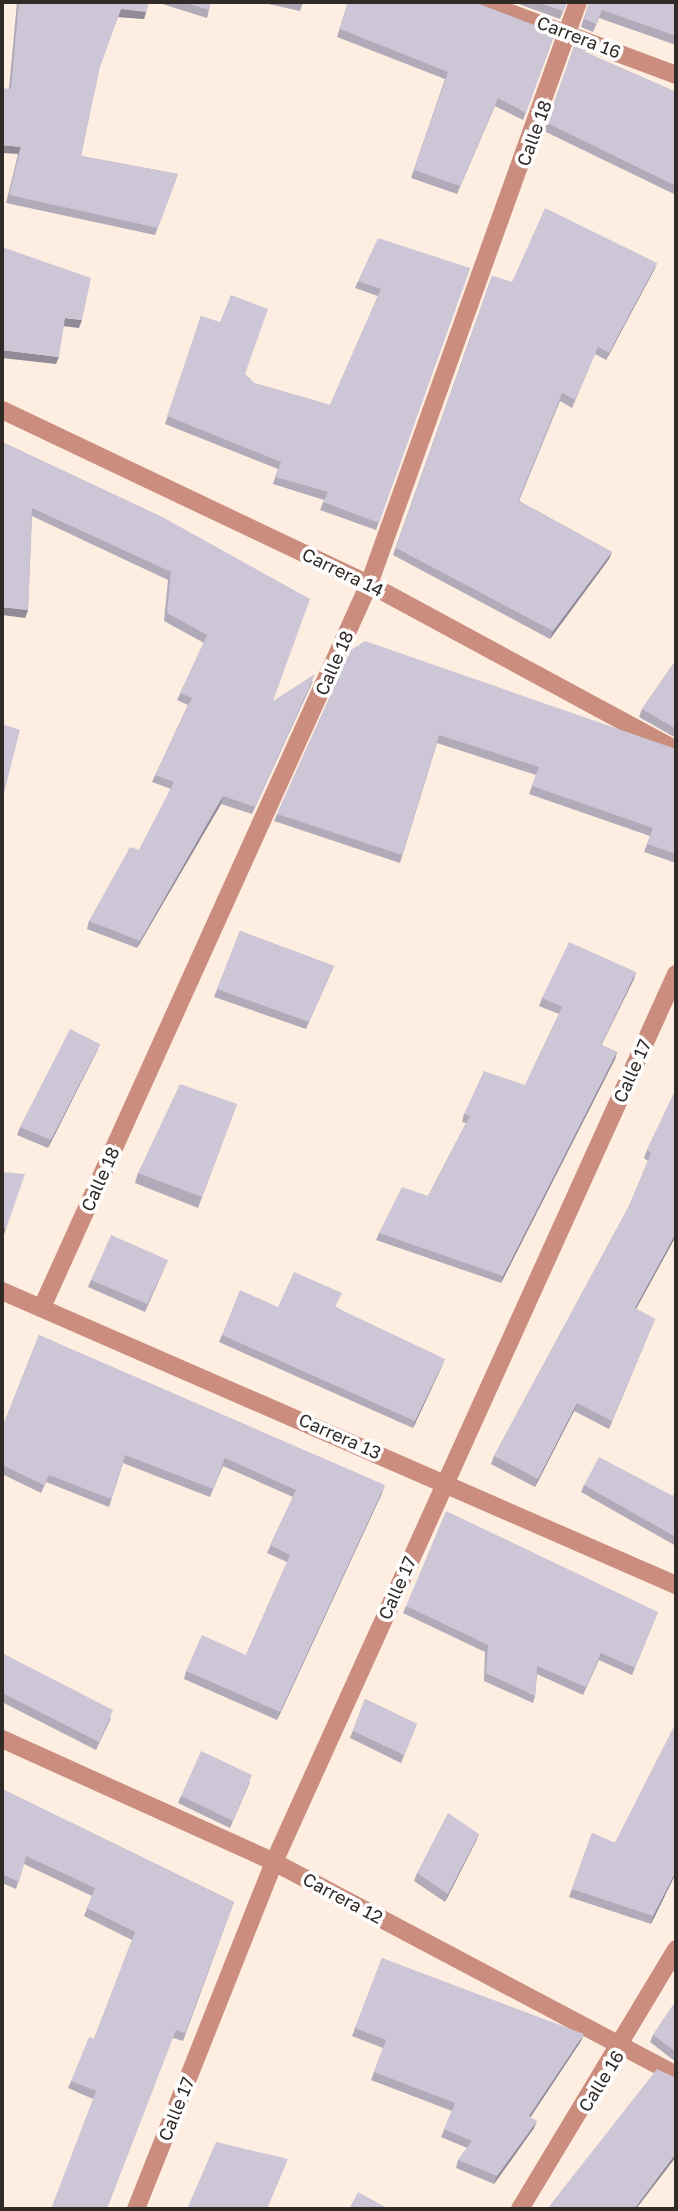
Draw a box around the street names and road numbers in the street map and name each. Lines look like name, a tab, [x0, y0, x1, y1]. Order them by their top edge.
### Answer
street label: Carrera 16	[534, 11, 624, 63]
street label: Calle 18	[512, 97, 556, 169]
street label: Carrera 14	[299, 543, 387, 601]
street label: Calle 18	[310, 627, 358, 699]
street label: Calle 17	[609, 1036, 655, 1106]
street label: Calle 18	[76, 1143, 124, 1215]
street label: Carrera 13	[296, 1408, 384, 1464]
street label: Calle 17	[374, 1553, 420, 1623]
street label: Carrera 12	[299, 1868, 387, 1928]
street label: Calle 16	[574, 2046, 628, 2116]
street label: Calle 17	[153, 2074, 199, 2144]

